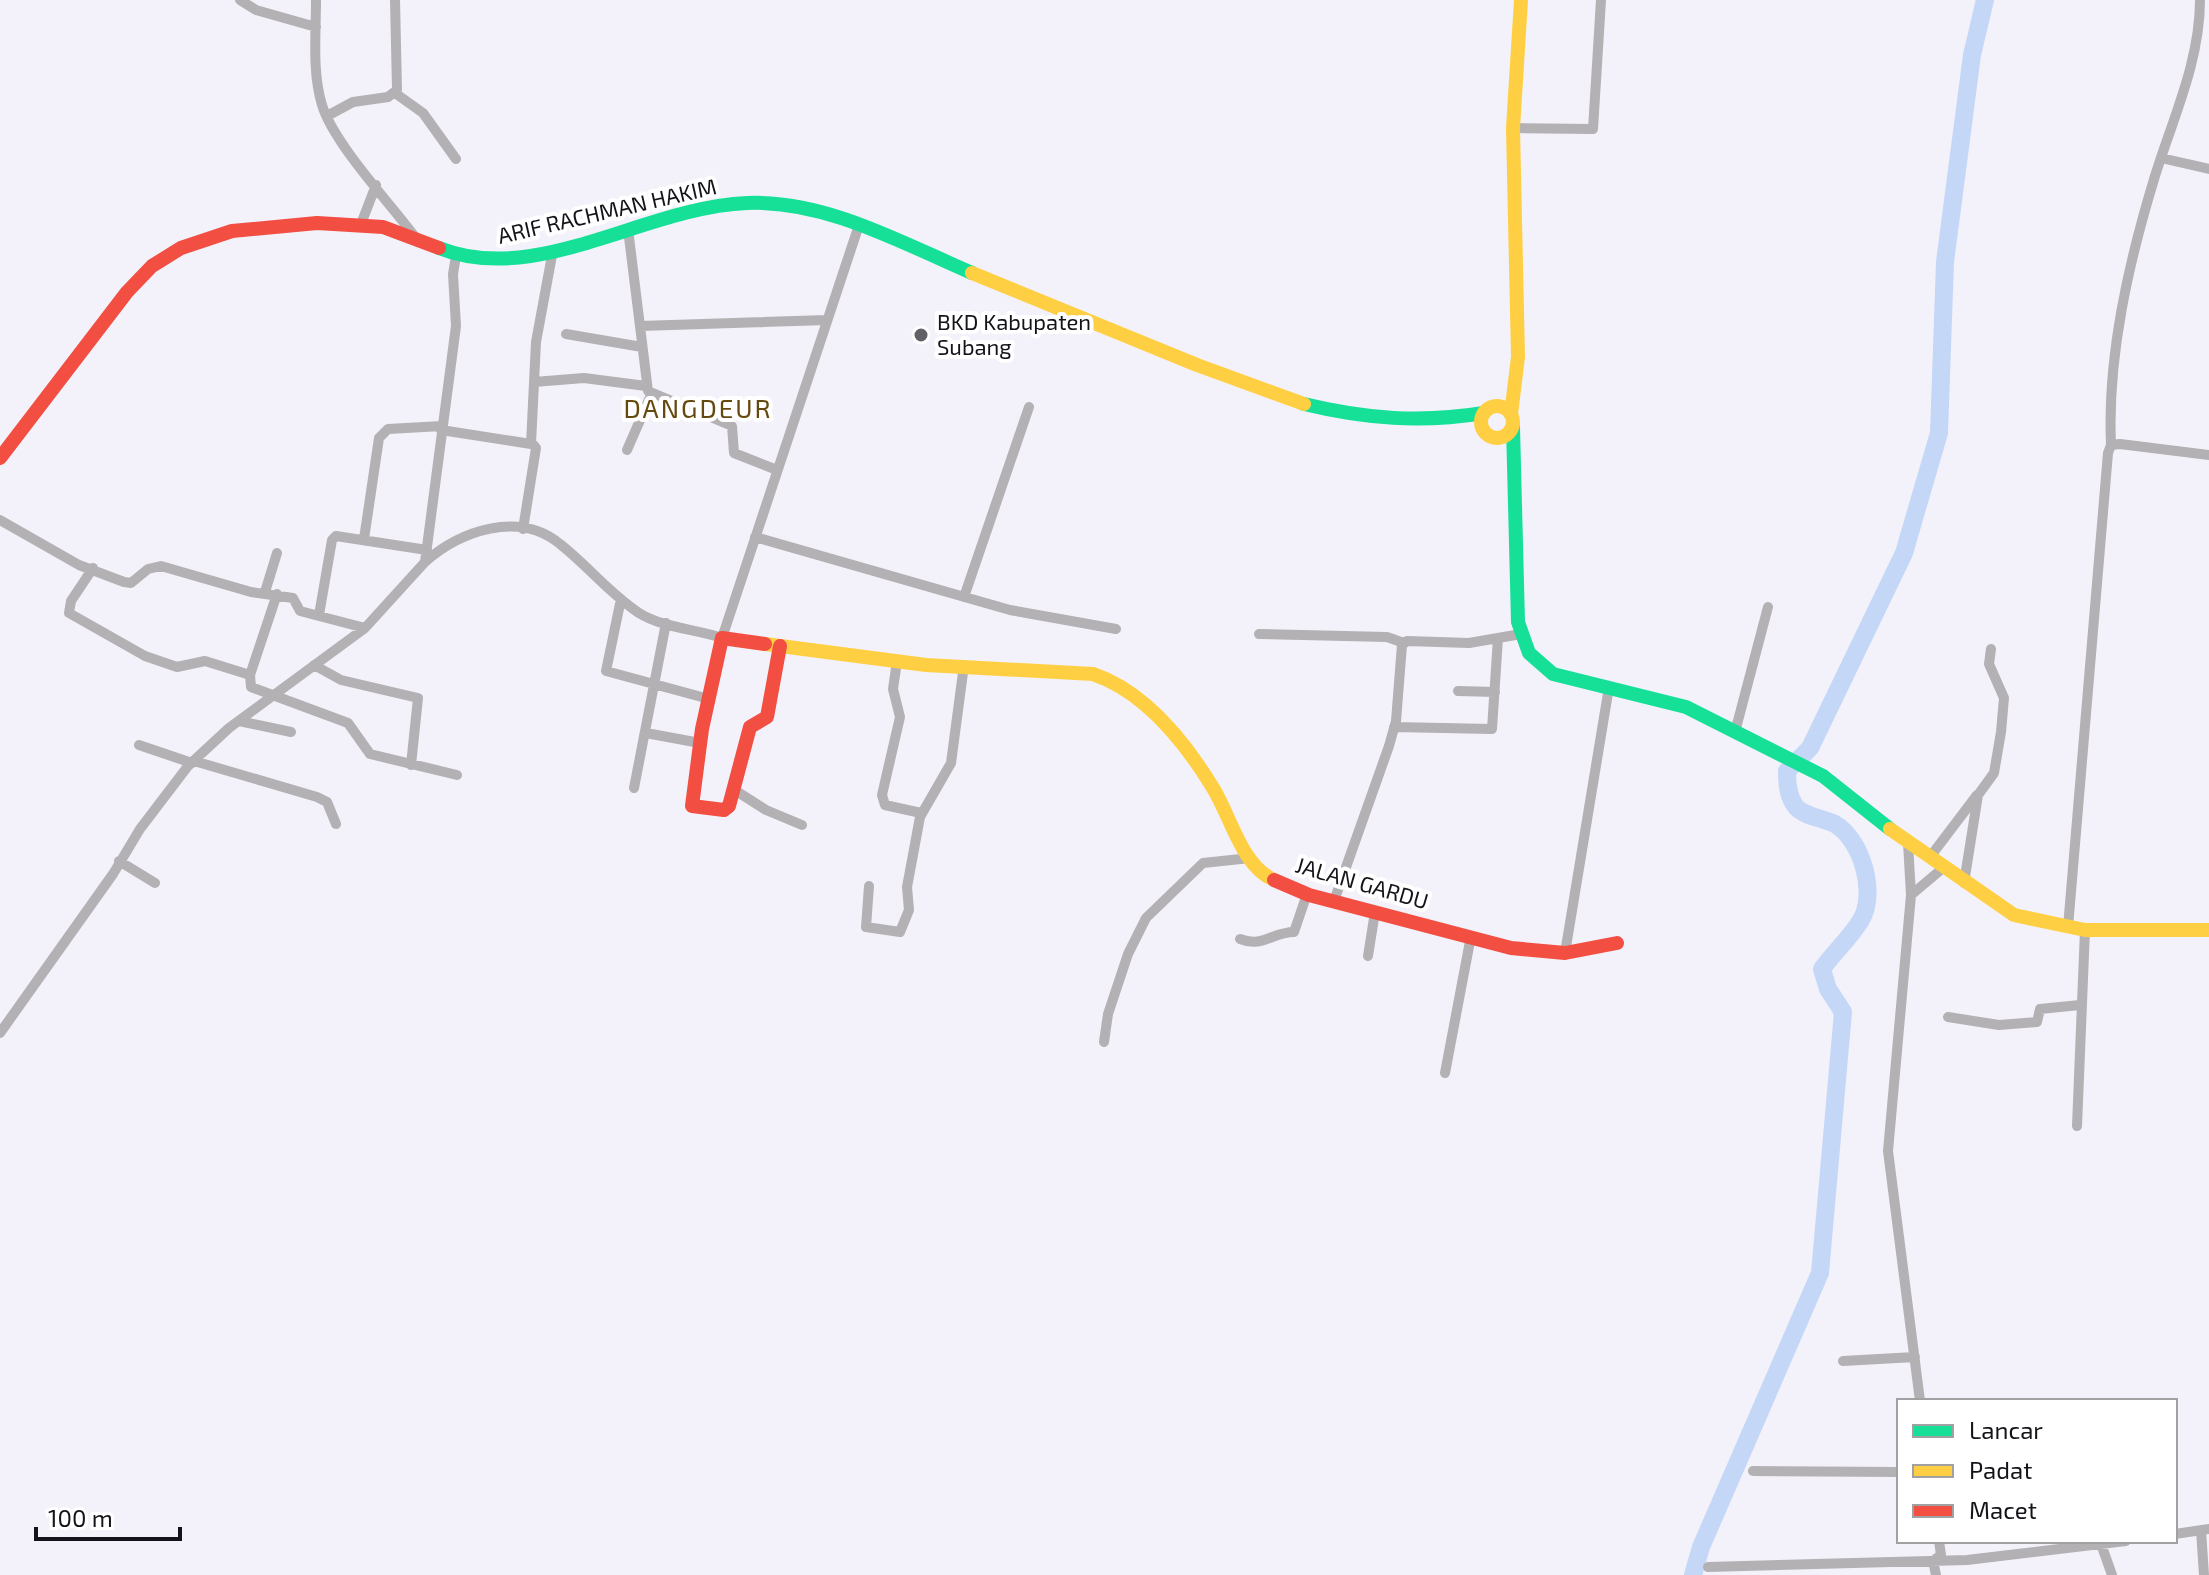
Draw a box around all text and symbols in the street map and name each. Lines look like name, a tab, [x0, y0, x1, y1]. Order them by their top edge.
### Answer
street label: ARIF RACHMAN HAKIM	[495, 172, 719, 248]
place label: BKD Kabupaten Subang	[937, 308, 1091, 359]
marker: BKD Kabupaten Subang	[912, 326, 930, 344]
district label: DANGDEUR	[623, 392, 773, 423]
street label: JALAN GARDU	[1293, 851, 1432, 913]
legend	[1897, 1399, 2177, 1543]
text: Lancar	[1969, 1415, 2043, 1444]
text: Padat	[1969, 1455, 2032, 1484]
scale bar	[36, 1491, 180, 1541]
text: Macet	[1969, 1495, 2037, 1524]
text: 100 m	[48, 1503, 113, 1532]

